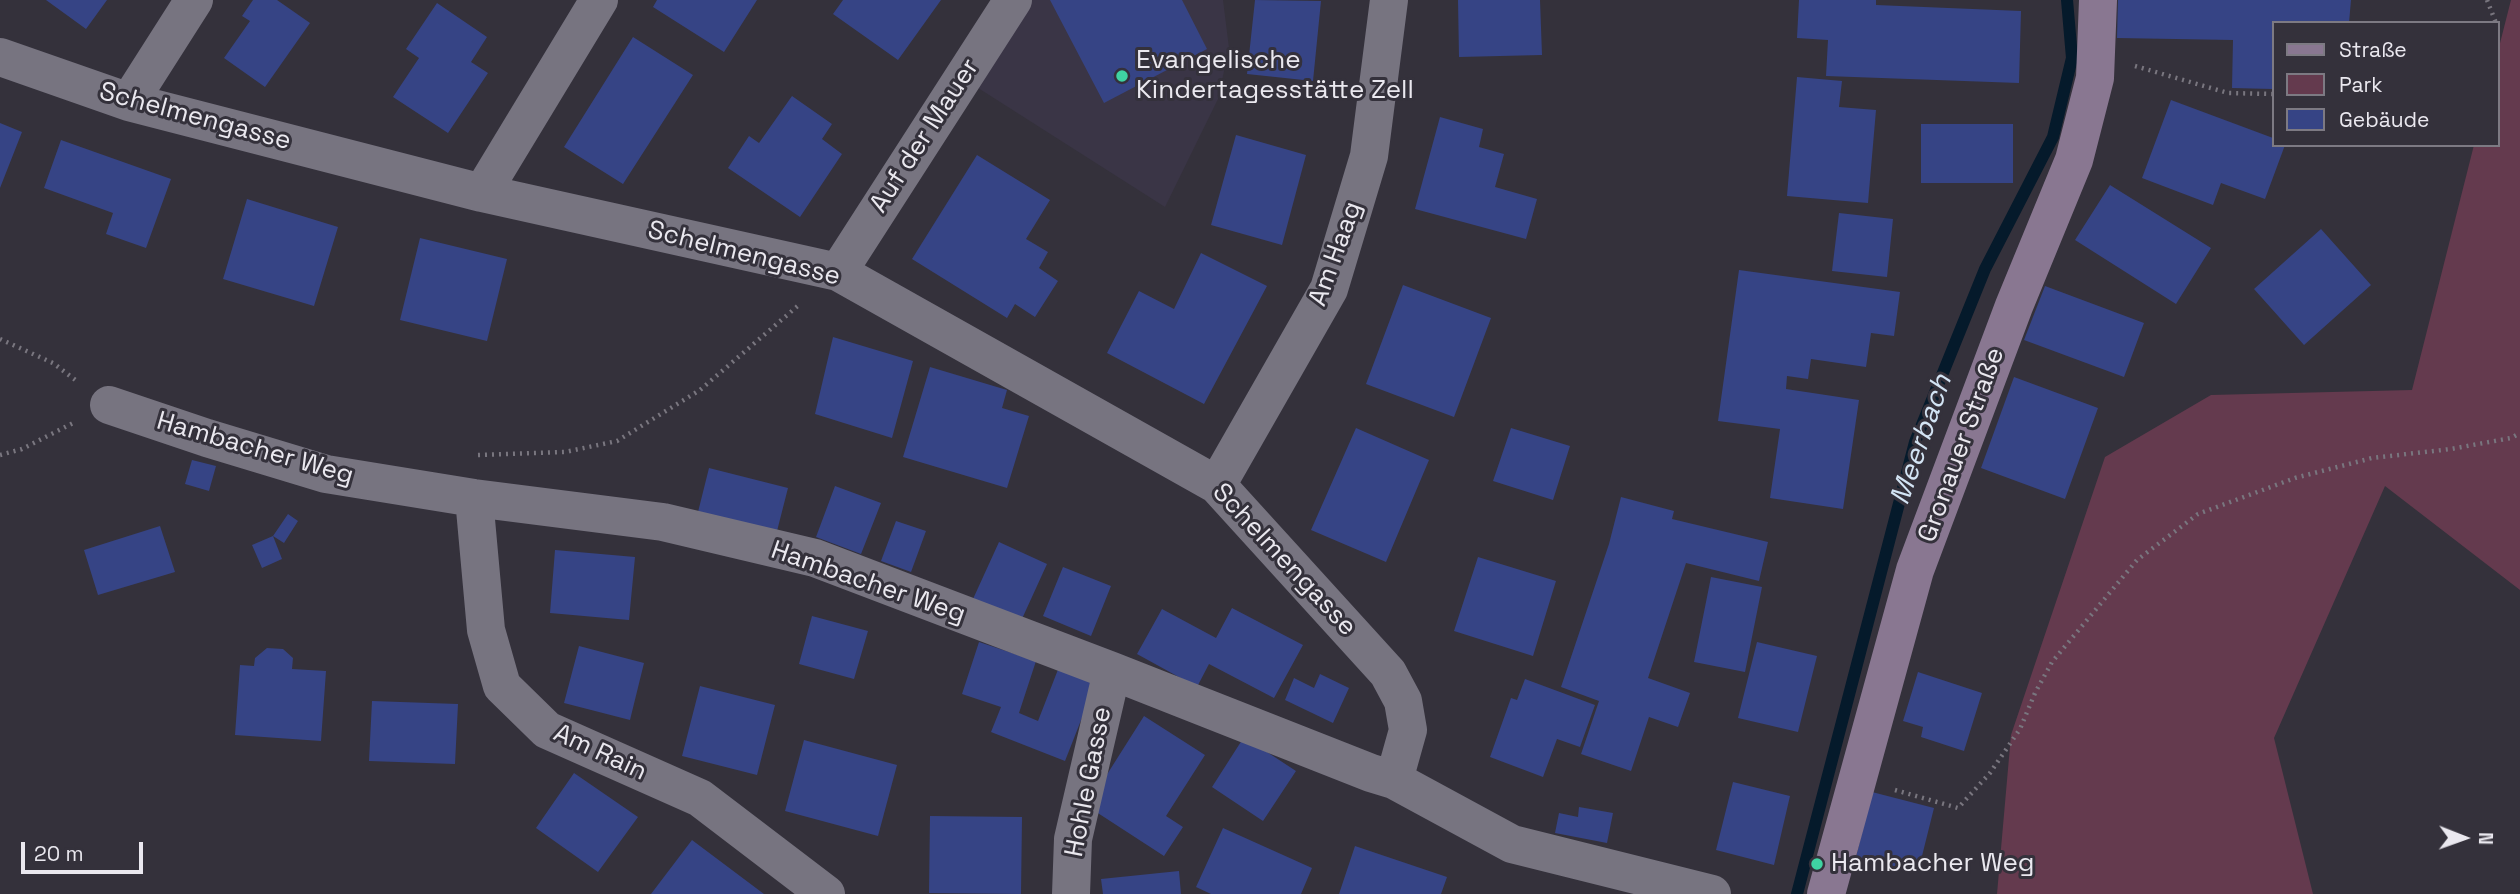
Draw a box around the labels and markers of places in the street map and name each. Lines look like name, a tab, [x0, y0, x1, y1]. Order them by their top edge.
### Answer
place label: Evangelische Kindertagesstätte Zell	[1136, 45, 1414, 106]
marker: Evangelische Kindertagesstätte Zell	[1114, 68, 1130, 84]
place label: Hambacher Weg	[1831, 848, 2035, 880]
marker: Hambacher Weg	[1809, 856, 1825, 872]

